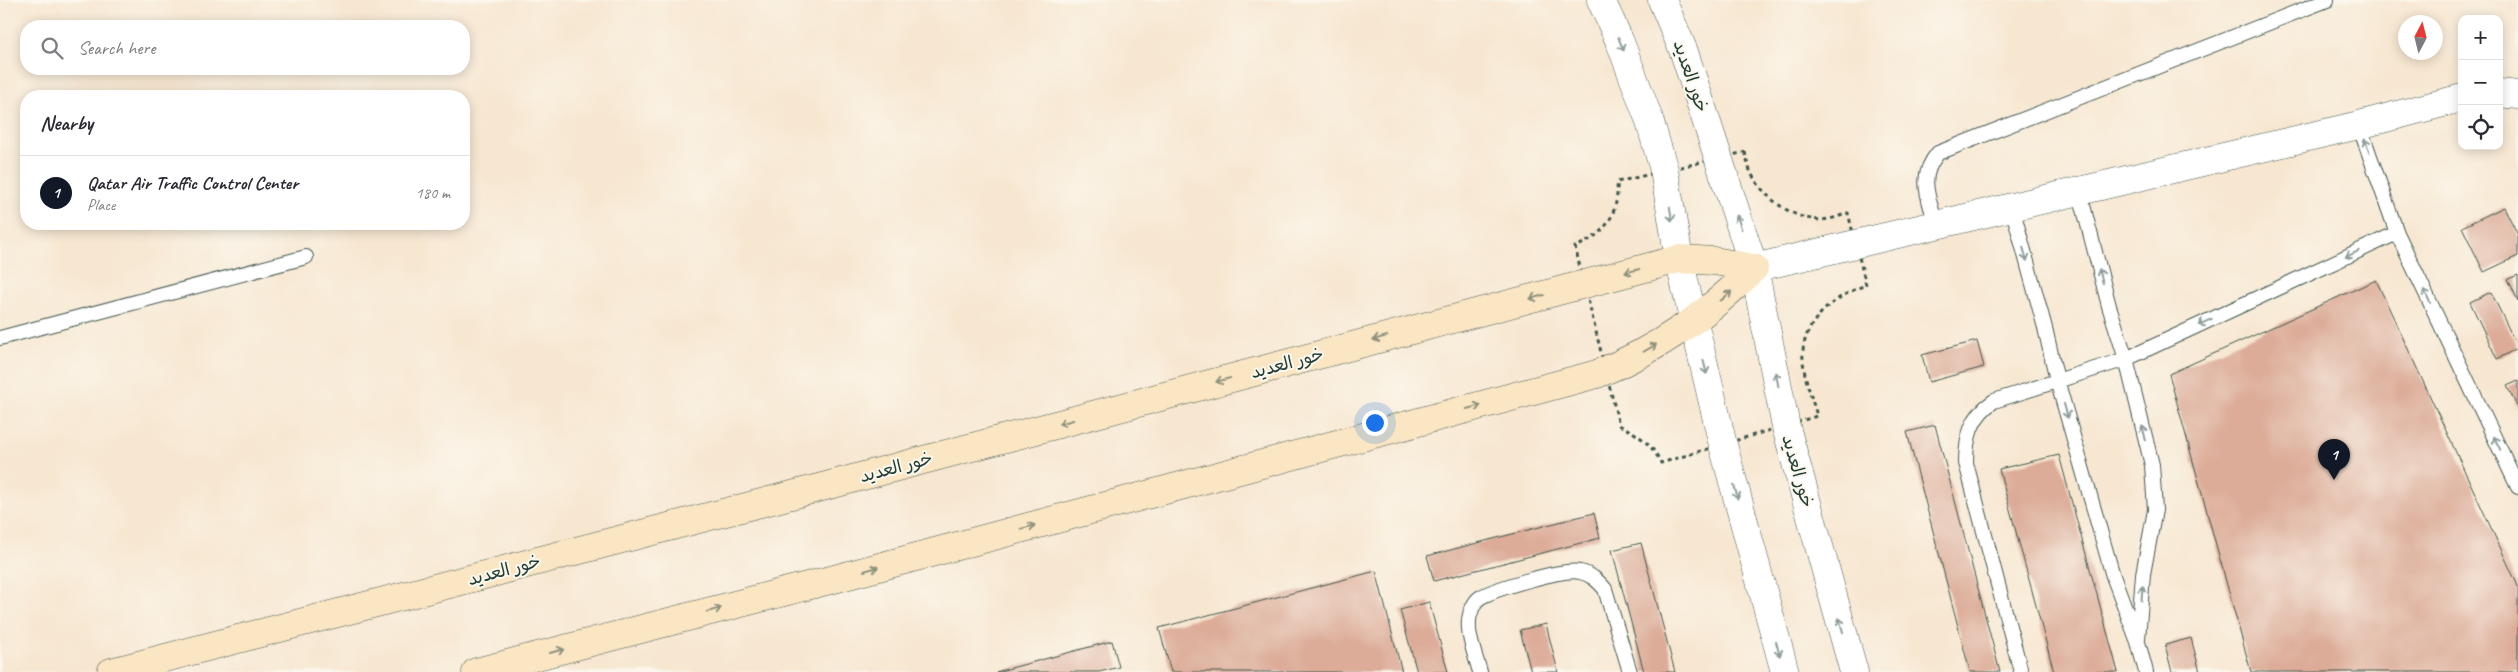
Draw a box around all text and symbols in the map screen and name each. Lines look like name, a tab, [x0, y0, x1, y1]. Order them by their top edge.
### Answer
north arrow	[2398, 15, 2443, 60]
map controls	[2458, 15, 2503, 150]
button: +	[2458, 15, 2503, 60]
search box	[20, 20, 470, 75]
icon: search	[38, 34, 66, 62]
text: Search here	[78, 36, 155, 60]
one-way arrow	[1617, 36, 1626, 51]
street label: خور العديد	[1668, 37, 1714, 115]
button: −	[2458, 60, 2503, 105]
button: locate	[2458, 105, 2503, 150]
text: Nearby	[40, 110, 93, 136]
one-way arrow	[2362, 138, 2371, 154]
text: Qatar Air Traffic Control Center	[87, 171, 298, 195]
text: 1	[52, 183, 60, 203]
text: 180 m	[416, 183, 450, 203]
text: Place	[87, 195, 115, 215]
one-way arrow	[1667, 206, 1677, 222]
one-way arrow	[1734, 215, 1743, 230]
one-way arrow	[2020, 245, 2030, 261]
one-way arrow	[2345, 249, 2360, 259]
one-way arrow	[1625, 267, 1641, 277]
one-way arrow	[2096, 269, 2106, 285]
one-way arrow	[2422, 289, 2431, 304]
one-way arrow	[1719, 290, 1732, 302]
one-way arrow	[1530, 292, 1546, 302]
one-way arrow	[2198, 318, 2213, 327]
one-way arrow	[1373, 334, 1389, 344]
one-way arrow	[1643, 342, 1657, 352]
street label: خور العديد	[1248, 343, 1326, 383]
one-way arrow	[1701, 359, 1710, 375]
one-way arrow	[1771, 372, 1781, 388]
one-way arrow	[1216, 376, 1232, 385]
one-way arrow	[1466, 402, 1482, 411]
one-way arrow	[2061, 402, 2071, 418]
your location	[1362, 410, 1388, 436]
one-way arrow	[1059, 418, 1075, 427]
one-way arrow	[2139, 425, 2148, 441]
street label: خور العديد	[1777, 432, 1819, 510]
one-way arrow	[2492, 436, 2501, 451]
pin: 1	[2318, 439, 2350, 480]
street label: خور العديد	[857, 447, 935, 487]
one-way arrow	[1731, 483, 1741, 499]
one-way arrow	[1020, 522, 1036, 531]
street label: خور العديد	[465, 550, 543, 590]
one-way arrow	[863, 564, 879, 573]
one-way arrow	[2137, 585, 2146, 601]
one-way arrow	[705, 605, 721, 614]
one-way arrow	[1836, 617, 1845, 633]
one-way arrow	[1774, 640, 1784, 656]
one-way arrow	[548, 646, 564, 655]

